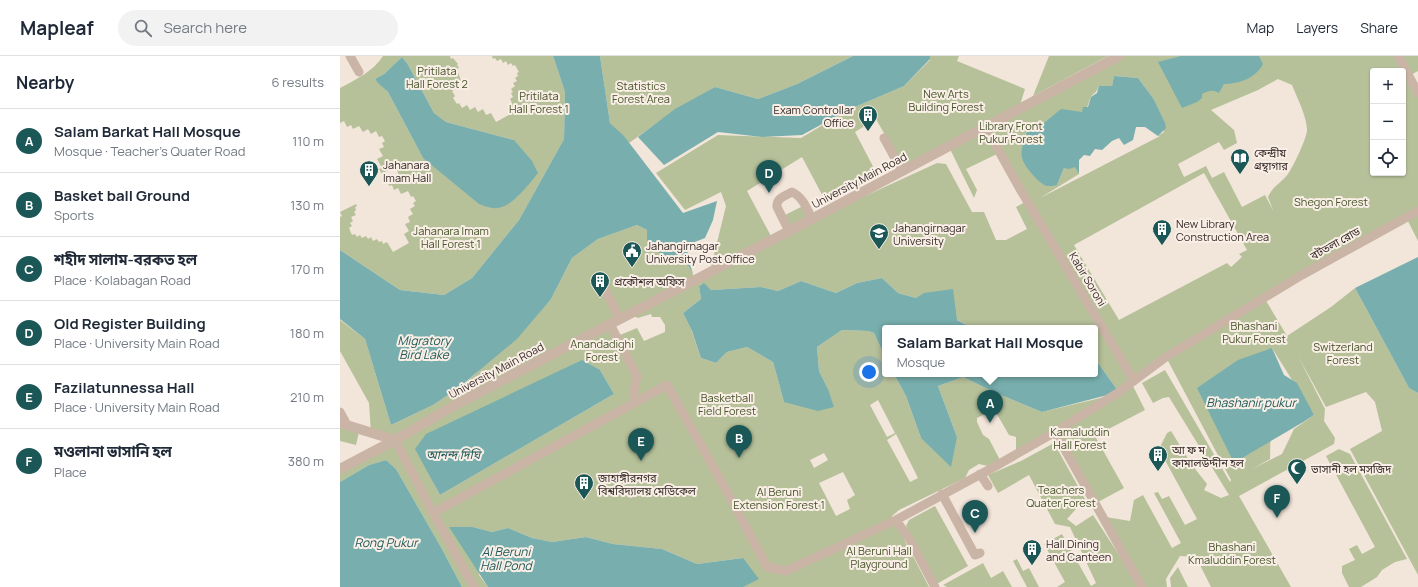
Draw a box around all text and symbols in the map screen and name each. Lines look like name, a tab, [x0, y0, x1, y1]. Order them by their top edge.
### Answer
search box	[118, 10, 398, 46]
text: Mapleaf	[20, 15, 94, 41]
icon: search	[132, 17, 154, 39]
text: Search here	[164, 17, 247, 38]
text: Map	[1246, 18, 1274, 37]
text: Layers	[1296, 18, 1338, 37]
text: Share	[1360, 18, 1398, 37]
park label: Pritilata Hall Forest 2	[406, 63, 468, 91]
map controls	[1370, 68, 1406, 176]
button: +	[1370, 68, 1406, 104]
text: Nearby	[16, 71, 74, 94]
text: 6 results	[272, 73, 324, 91]
park label: Statistics Forest Area	[612, 78, 670, 106]
park label: New Arts Building Forest	[908, 86, 984, 114]
park label: Pritilata Hall Forest 1	[509, 88, 569, 116]
place label: Exam Controllar Office	[774, 102, 855, 130]
building icon: Exam Controllar Office	[857, 104, 879, 132]
button: −	[1370, 104, 1406, 140]
park label: Library Front Pukur Forest	[979, 118, 1043, 146]
text: Salam Barkat Hall Mosque	[54, 121, 241, 142]
text: A	[25, 132, 33, 150]
text: 110 m	[292, 132, 324, 150]
button: locate	[1370, 140, 1406, 176]
text: Mosque · Teacher's Quater Road	[54, 142, 245, 160]
place label: কেন্দ্রীয় গ্রন্থাগার	[1254, 145, 1288, 173]
library icon: কেন্দ্রীয় গ্রন্থাগার	[1229, 147, 1251, 175]
street label: University Main Road	[809, 149, 909, 211]
place label: Jahanara Imam Hall	[383, 157, 431, 185]
building icon: Jahanara Imam Hall	[358, 159, 380, 187]
pin: D	[756, 160, 782, 193]
text: Basket ball Ground	[54, 185, 190, 206]
park label: Shegon Forest	[1294, 194, 1368, 209]
text: B	[25, 196, 33, 214]
text: 130 m	[290, 196, 324, 214]
text: Sports	[54, 206, 94, 224]
place label: New Library Construction Area	[1176, 216, 1269, 244]
building icon: New Library Construction Area	[1151, 218, 1173, 246]
place label: Jahangirnagar University	[893, 220, 966, 248]
school or university icon: Jahangirnagar University	[868, 222, 890, 250]
park label: Jahanara Imam Hall Forest 1	[413, 223, 489, 251]
street label: বটতলা রোড	[1307, 223, 1363, 263]
place label: Jahangirnagar University Post Office	[646, 238, 755, 266]
public building icon: Jahangirnagar University Post Office	[621, 240, 643, 268]
text: শহীদ সালাম-বরকত হল	[54, 249, 197, 270]
street label: Kabir Soroni	[1066, 249, 1110, 309]
text: C	[24, 260, 34, 278]
text: 170 m	[291, 260, 324, 278]
building icon: প্রকৌশল অফিস	[589, 270, 611, 298]
text: Place · Kolabagan Road	[54, 271, 191, 289]
place label: প্রকৌশল অফিস	[614, 274, 685, 289]
text: Old Register Building	[54, 313, 206, 334]
park label: Bhashani Pukur Forest	[1222, 318, 1286, 346]
text: D	[24, 324, 34, 342]
text: 180 m	[290, 324, 324, 342]
popup	[882, 325, 1098, 377]
water label: Migratory Bird Lake	[398, 332, 452, 363]
text: Salam Barkat Hall Mosque	[897, 332, 1083, 353]
text: Place · University Main Road	[54, 334, 220, 352]
park label: Anandadighi Forest	[570, 336, 634, 364]
street label: University Main Road	[446, 339, 546, 401]
park label: Switzerland Forest	[1313, 339, 1373, 367]
text: Mosque	[897, 353, 945, 371]
your location	[859, 362, 879, 382]
text: Fazilatunnessa Hall	[54, 377, 195, 398]
text: E	[25, 388, 33, 406]
text: 210 m	[290, 388, 324, 406]
park label: Basketball Field Forest	[698, 390, 756, 418]
pin: A	[977, 390, 1003, 423]
water label: Bhashanir pukur	[1206, 394, 1297, 411]
text: Place · University Main Road	[54, 398, 220, 416]
park label: Kamaluddin Hall Forest	[1050, 424, 1110, 452]
pin: B	[726, 425, 752, 458]
pin: E	[628, 428, 654, 461]
text: মওলানা ভাসানি হল	[54, 441, 172, 462]
place label: আ ফ ম কামালউদ্দীন হল	[1171, 442, 1245, 470]
building icon: আ ফ ম কামালউদ্দীন হল	[1147, 444, 1169, 472]
water label: আনন্দ দিঘি	[426, 446, 483, 463]
text: F	[26, 452, 32, 470]
text: 380 m	[288, 452, 324, 470]
mosque icon: ভাসানী হল মসজিদ	[1286, 457, 1308, 485]
place label: ভাসানী হল মসজিদ	[1310, 461, 1392, 476]
text: Place	[54, 463, 87, 481]
place label: জাহাঙ্গীরনগর বিশ্ববিদ্যালয় মেডিকেল	[597, 470, 697, 498]
building icon: জাহাঙ্গীরনগর বিশ্ববিদ্যালয় মেডিকেল	[573, 472, 595, 500]
park label: Teachers Quater Forest	[1026, 482, 1096, 510]
park label: Al Beruni Extension Forest 1	[733, 484, 825, 512]
pin: F	[1264, 485, 1290, 518]
pin: C	[962, 500, 988, 533]
water label: Rong Pukur	[354, 534, 419, 551]
place label: Hall Dining and Canteen	[1046, 536, 1111, 564]
building icon: Hall Dining and Canteen	[1021, 538, 1043, 566]
park label: Bhashani Kmaluddin Forest	[1188, 539, 1276, 567]
water label: Al Beruni Hall Pond	[480, 543, 534, 574]
park label: Al Beruni Hall Playground	[846, 543, 912, 571]

